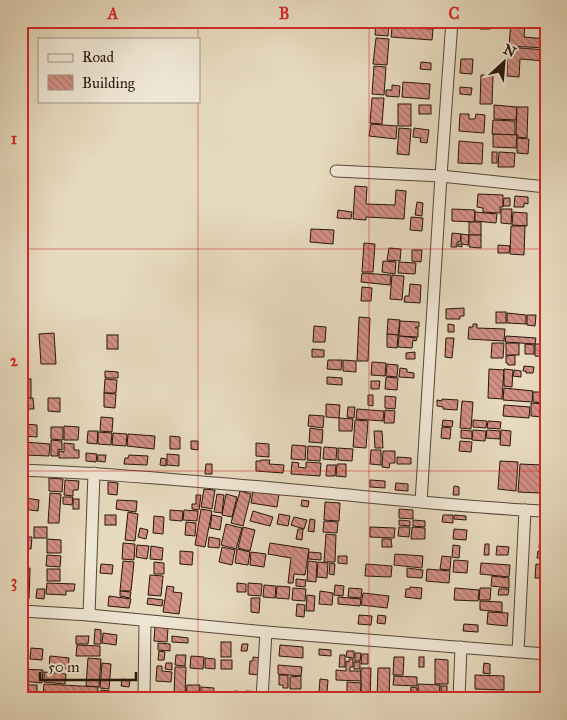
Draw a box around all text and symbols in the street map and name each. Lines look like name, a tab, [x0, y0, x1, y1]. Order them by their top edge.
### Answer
text: A	[107, 4, 119, 23]
text: B	[279, 4, 289, 23]
text: C	[449, 4, 460, 23]
legend	[38, 38, 200, 102]
north arrow	[480, 38, 530, 88]
text: N	[500, 41, 519, 61]
text: Road	[82, 48, 114, 66]
text: Building	[82, 74, 136, 92]
text: 1	[11, 129, 18, 148]
text: 2	[10, 351, 19, 370]
text: 3	[11, 572, 17, 592]
scale bar	[40, 650, 136, 682]
text: 50 m	[48, 658, 80, 676]

